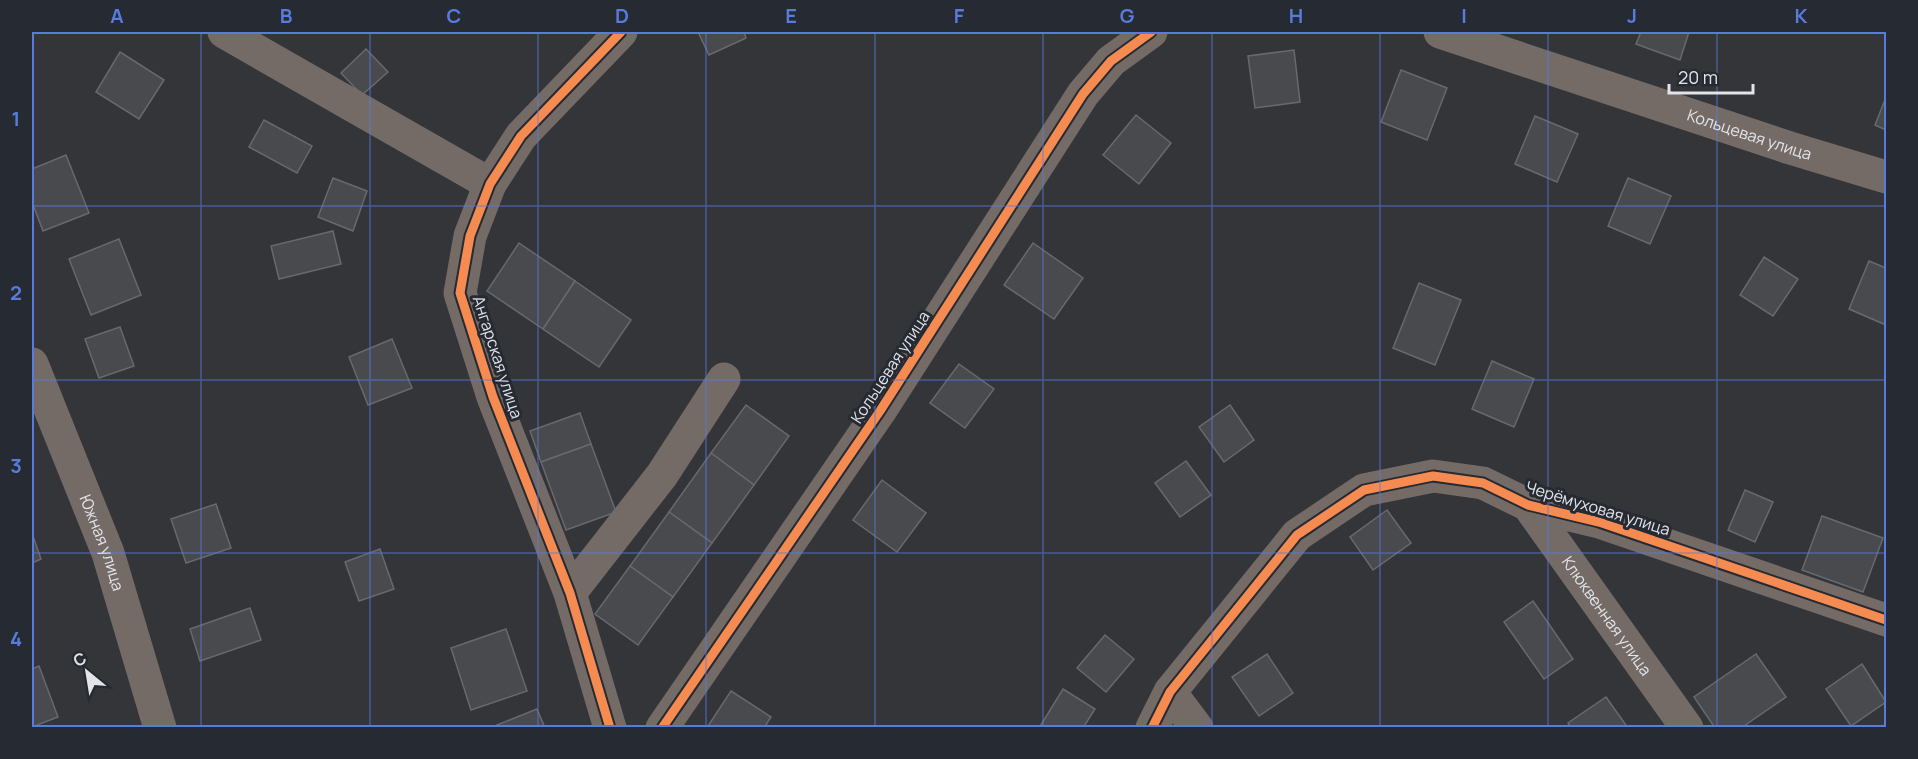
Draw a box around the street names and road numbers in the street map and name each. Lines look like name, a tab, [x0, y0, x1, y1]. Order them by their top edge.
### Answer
street label: Кольцевая улица	[1684, 104, 1814, 165]
street label: Ангарская улица	[468, 293, 528, 421]
street label: Кольцевая улица	[845, 307, 935, 427]
street label: Черёмуховая улица	[1523, 476, 1673, 540]
street label: Южная улица	[75, 491, 130, 593]
street label: Клюквенная улица	[1557, 552, 1657, 680]

